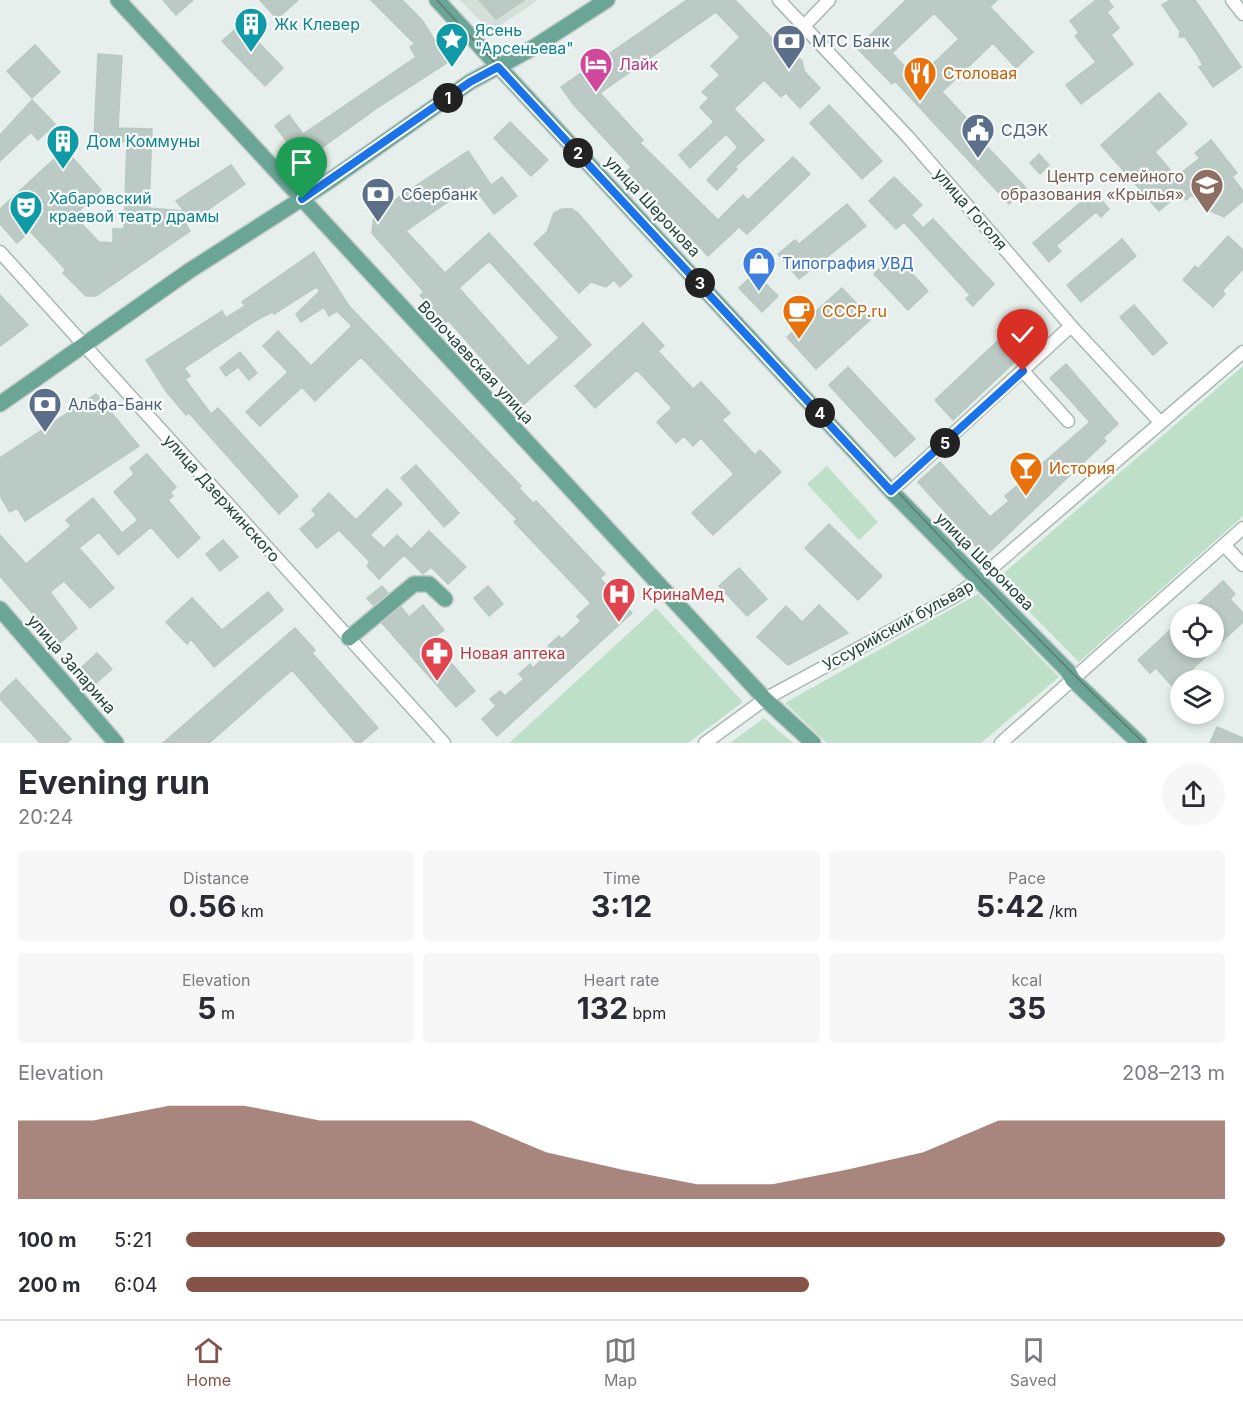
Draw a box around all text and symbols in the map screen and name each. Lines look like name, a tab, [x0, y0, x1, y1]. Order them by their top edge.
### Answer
building icon: Жк Клевер	[233, 6, 269, 53]
place label: Жк Клевер	[274, 14, 360, 34]
place label: Ясень "Арсеньева"	[475, 20, 574, 58]
place icon: Ясень "Арсеньева"	[434, 21, 470, 68]
bank icon: МТС Банк	[771, 23, 807, 70]
place label: МТС Банк	[812, 31, 890, 51]
hotel icon: Лайк	[578, 46, 614, 93]
place label: Лайк	[619, 54, 658, 74]
restaurant icon: Столовая	[902, 55, 938, 102]
place label: Столовая	[943, 63, 1017, 83]
pin: 1	[433, 83, 463, 113]
text: 1	[445, 88, 451, 108]
public building icon: СДЭК	[960, 112, 996, 159]
place label: СДЭК	[1001, 120, 1048, 140]
building icon: Дом Коммуны	[45, 123, 81, 170]
place label: Дом Коммуны	[86, 131, 200, 151]
pin	[276, 137, 327, 199]
pin: 2	[563, 138, 593, 168]
text: 2	[573, 143, 583, 163]
icon: arrive	[285, 146, 318, 179]
street label: улица Шеронова	[601, 151, 705, 261]
street label: улица Гоголя	[930, 164, 1012, 254]
place label: Центр семейного образования «Крылья»	[1000, 166, 1184, 204]
school or university icon: Центр семейного образования «Крылья»	[1189, 167, 1225, 214]
bank icon: Сбербанк	[360, 176, 396, 223]
place label: Сбербанк	[401, 184, 478, 204]
place label: Хабаровский краевой театр драмы	[49, 188, 219, 226]
theatre icon: Хабаровский краевой театр драмы	[8, 189, 44, 236]
shop icon: Типография УВД	[741, 245, 777, 292]
place label: Типография УВД	[782, 253, 914, 273]
pin: 3	[685, 268, 715, 298]
text: 3	[695, 273, 705, 293]
cafe icon: СССР.ru	[781, 293, 817, 340]
street label: Волочаевская улица	[414, 296, 538, 428]
place label: СССР.ru	[822, 301, 887, 321]
pin	[997, 309, 1048, 371]
icon: check	[1006, 318, 1039, 351]
bank icon: Альфа-Банк	[27, 386, 63, 433]
place label: Альфа-Банк	[68, 394, 163, 414]
pin: 4	[805, 398, 835, 428]
text: 4	[815, 403, 825, 423]
pin: 5	[930, 428, 960, 458]
street label: улица Дзержинского	[159, 430, 285, 566]
text: 5	[940, 433, 950, 453]
bar icon: История	[1008, 450, 1044, 497]
place label: История	[1049, 458, 1115, 478]
street label: улица Шеронова	[932, 508, 1038, 614]
street label: Уссурийский бульвар	[819, 575, 977, 675]
hospital icon: КринаМед	[601, 576, 637, 623]
place label: КринаМед	[642, 584, 724, 604]
map controls	[1170, 604, 1224, 724]
button: locate	[1170, 604, 1224, 658]
street label: улица Запарина	[23, 610, 121, 718]
pharmacy icon: Новая аптека	[419, 635, 455, 682]
place label: Новая аптека	[460, 643, 565, 663]
button: layers	[1170, 670, 1224, 724]
text: Evening run	[18, 762, 210, 802]
button: share	[1162, 763, 1225, 826]
text: 20:24	[18, 805, 73, 829]
text: Distance	[183, 868, 249, 888]
text: Time	[603, 868, 640, 888]
text: Pace	[1008, 868, 1046, 888]
text: 0.56	[169, 888, 236, 924]
text: 3:12	[591, 888, 652, 924]
text: 5:42	[976, 888, 1044, 924]
text: km	[236, 901, 264, 921]
text: /km	[1044, 901, 1078, 921]
text: Elevation	[182, 970, 250, 990]
text: Heart rate	[584, 970, 659, 990]
text: kcal	[1012, 970, 1042, 990]
text: 5	[197, 990, 217, 1026]
text: 132	[577, 990, 628, 1026]
text: 35	[1008, 990, 1046, 1026]
text: m	[217, 1003, 235, 1023]
text: bpm	[628, 1003, 666, 1023]
text: Elevation	[18, 1061, 104, 1085]
text: 208–213 m	[1122, 1061, 1225, 1085]
text: 100 m	[18, 1228, 77, 1252]
text: 5:21	[114, 1228, 152, 1252]
text: 200 m	[18, 1273, 81, 1297]
text: 6:04	[114, 1273, 158, 1297]
tab: Home	[186, 1334, 231, 1390]
tab: Map	[604, 1334, 637, 1390]
tab: Saved	[1010, 1334, 1057, 1390]

